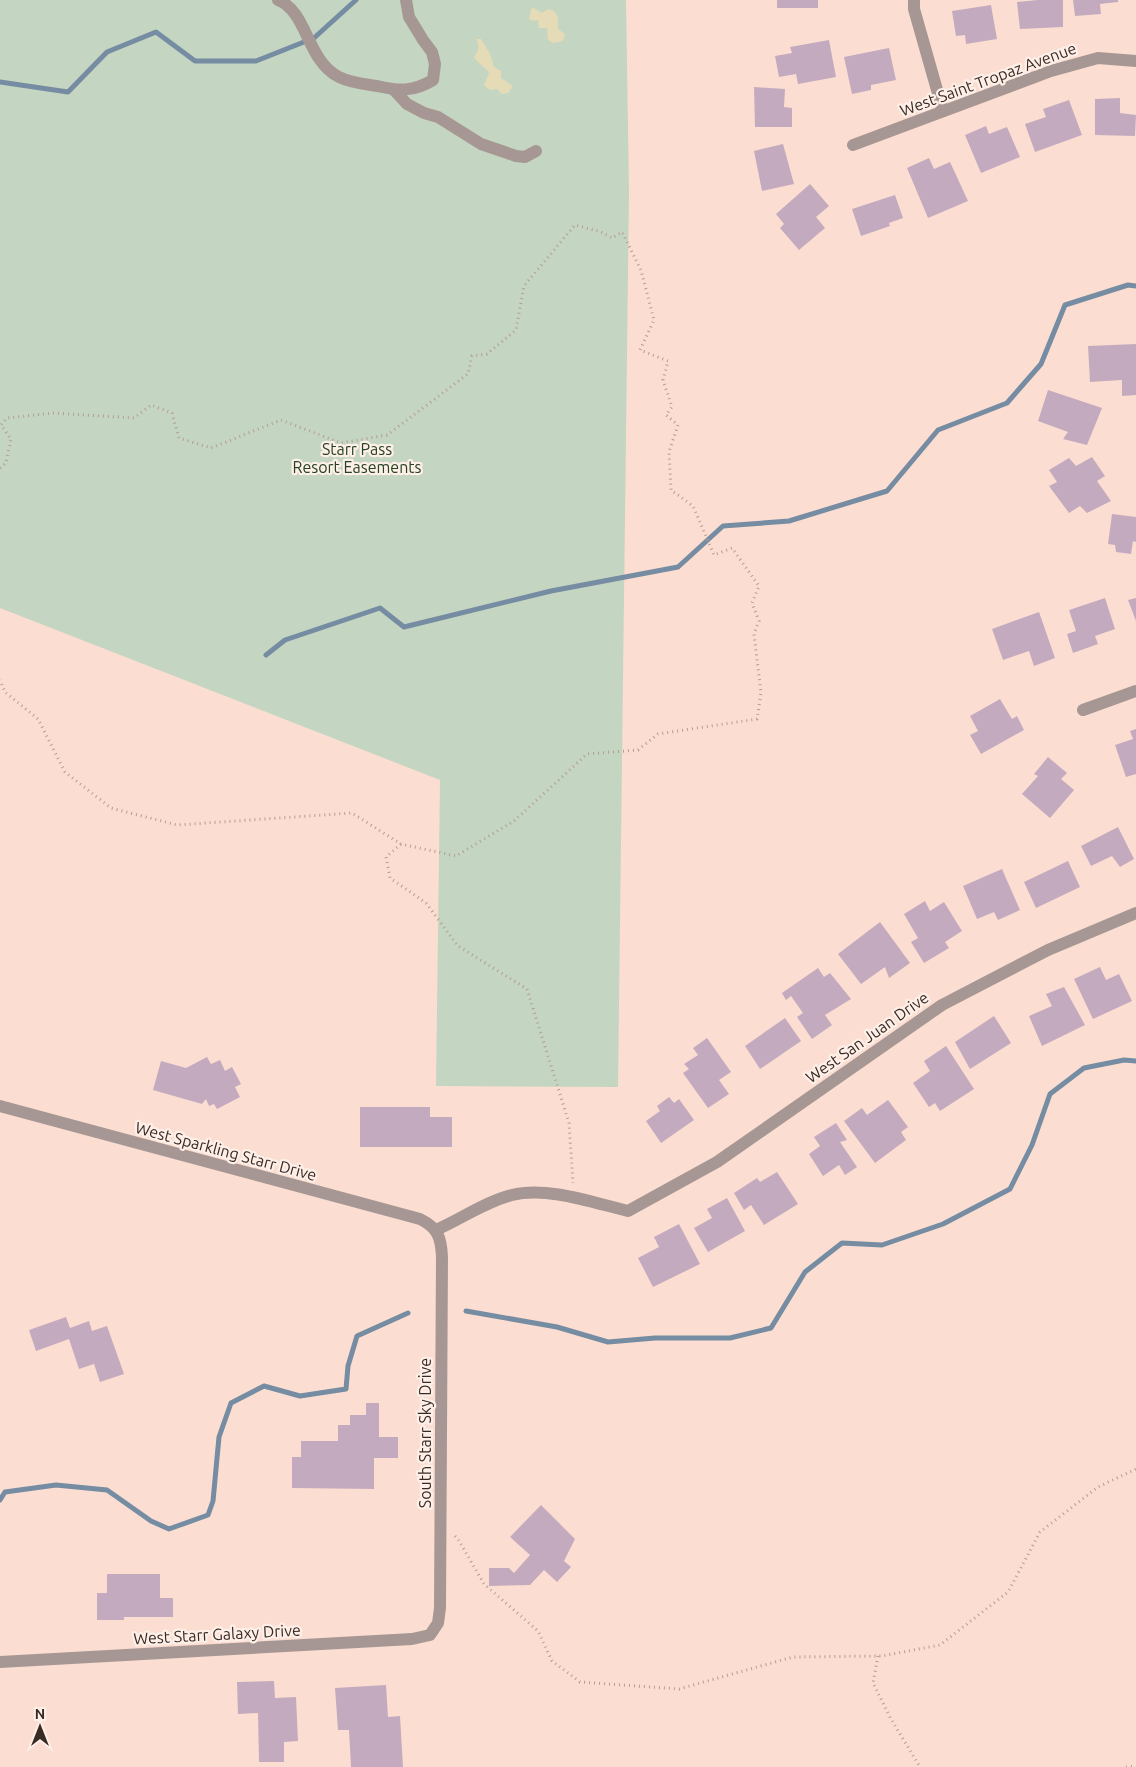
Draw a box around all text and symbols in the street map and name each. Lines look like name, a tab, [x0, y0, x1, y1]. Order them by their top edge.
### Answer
street label: West Saint Tropaz Avenue	[897, 39, 1079, 119]
park label: Starr Pass Resort Easements	[292, 440, 422, 476]
street label: West San Juan Drive	[802, 988, 932, 1086]
street label: West Sparkling Starr Drive	[133, 1118, 319, 1184]
street label: South Starr Sky Drive	[416, 1358, 434, 1508]
street label: West Starr Galaxy Drive	[133, 1621, 301, 1647]
north arrow	[15, 1702, 65, 1752]
text: N	[35, 1706, 45, 1722]

